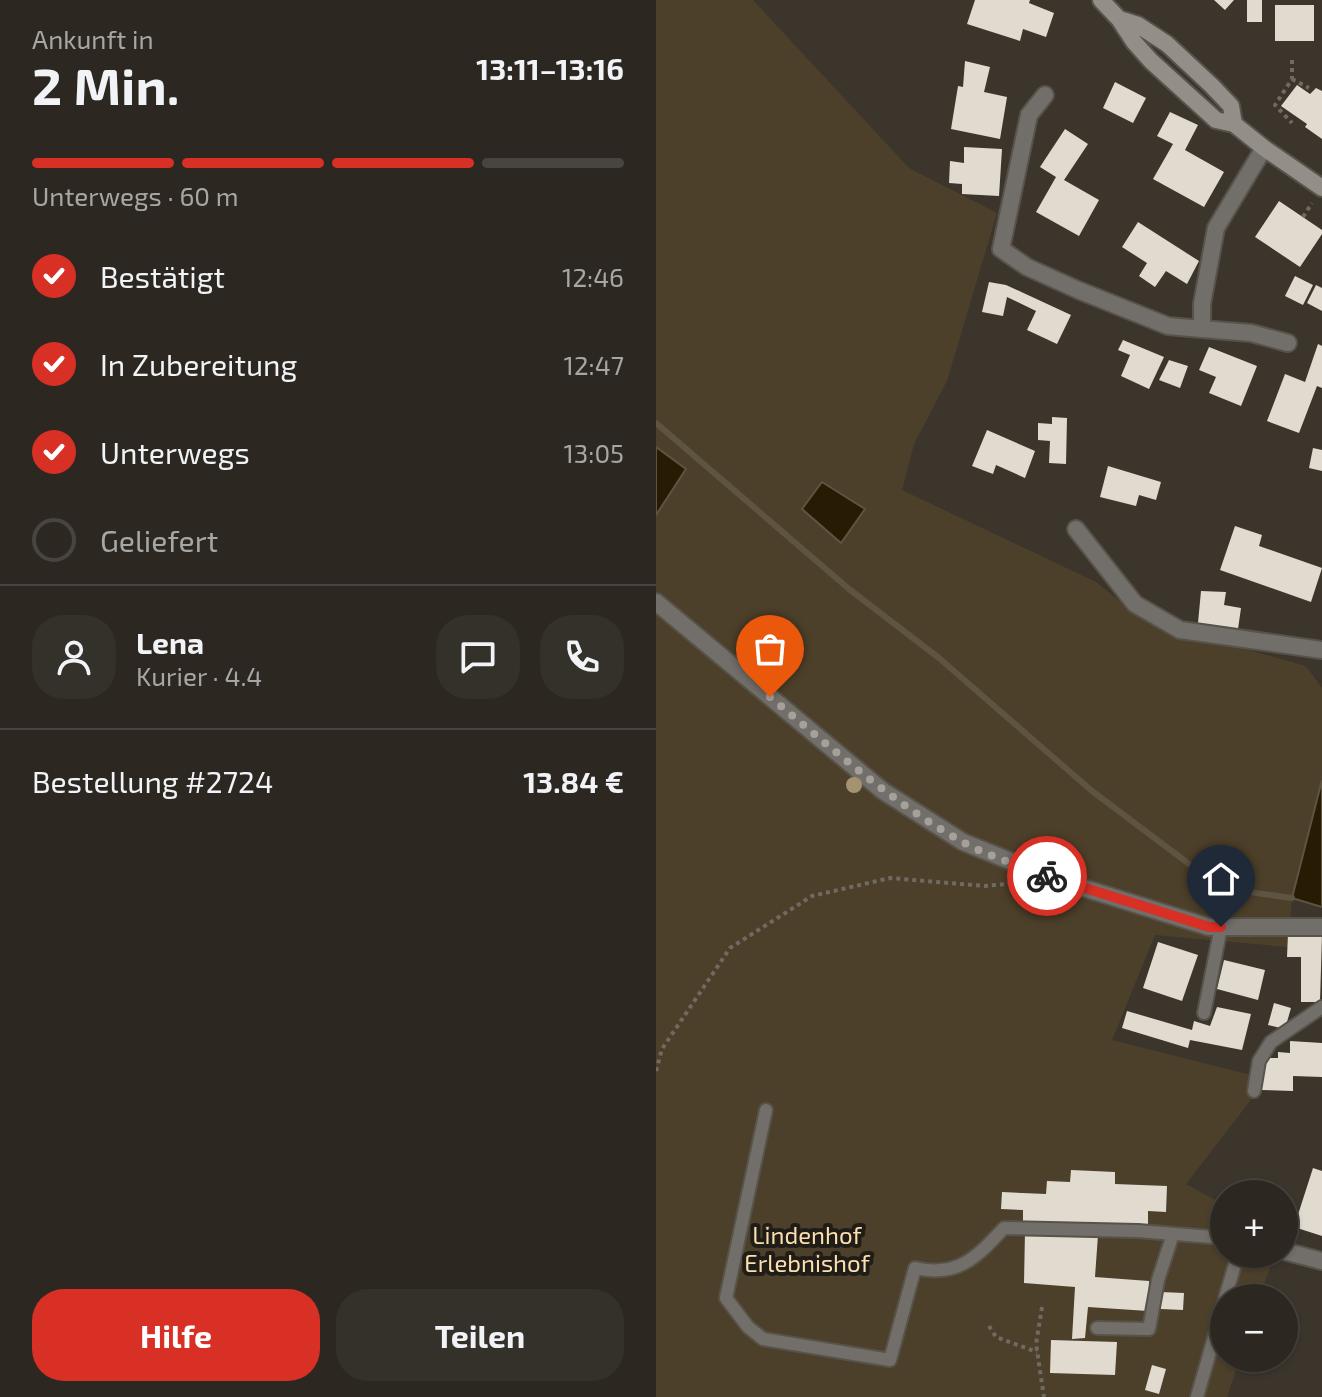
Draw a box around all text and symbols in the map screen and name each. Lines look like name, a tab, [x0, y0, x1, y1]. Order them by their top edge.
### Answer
text: Ankunft in	[32, 23, 154, 54]
text: 13:11–13:16	[476, 50, 624, 86]
text: 2 Min.	[32, 53, 179, 115]
text: Unterwegs · 60 m	[32, 180, 239, 211]
icon: check	[32, 254, 76, 298]
text: Bestätigt	[100, 258, 225, 294]
text: 12:46	[562, 261, 624, 292]
icon: check	[32, 342, 76, 386]
text: In Zubereitung	[100, 346, 297, 382]
text: 12:47	[564, 349, 624, 380]
icon: check	[32, 430, 76, 474]
text: Unterwegs	[100, 434, 250, 470]
text: 13:05	[563, 437, 624, 468]
text: Geliefert	[100, 522, 218, 558]
button: person	[32, 615, 116, 699]
button: chat	[436, 615, 520, 699]
button: phone	[540, 615, 624, 699]
pin	[736, 615, 804, 697]
text: Lena	[136, 624, 204, 660]
icon: bag	[748, 627, 792, 671]
text: Kurier · 4.4	[136, 660, 262, 691]
text: Bestellung #2724	[32, 763, 273, 799]
text: 13.84 €	[523, 763, 624, 799]
courier	[1007, 836, 1087, 916]
pin	[1187, 845, 1255, 927]
icon: bike	[1025, 854, 1069, 898]
icon: home	[1199, 857, 1243, 901]
map controls	[1210, 1180, 1298, 1372]
button: +	[1210, 1180, 1298, 1268]
park label: Lindenhof Erlebnishof	[744, 1220, 871, 1277]
button: −	[1210, 1284, 1298, 1372]
button: Hilfe	[32, 1289, 320, 1381]
button: Teilen	[336, 1289, 624, 1381]

